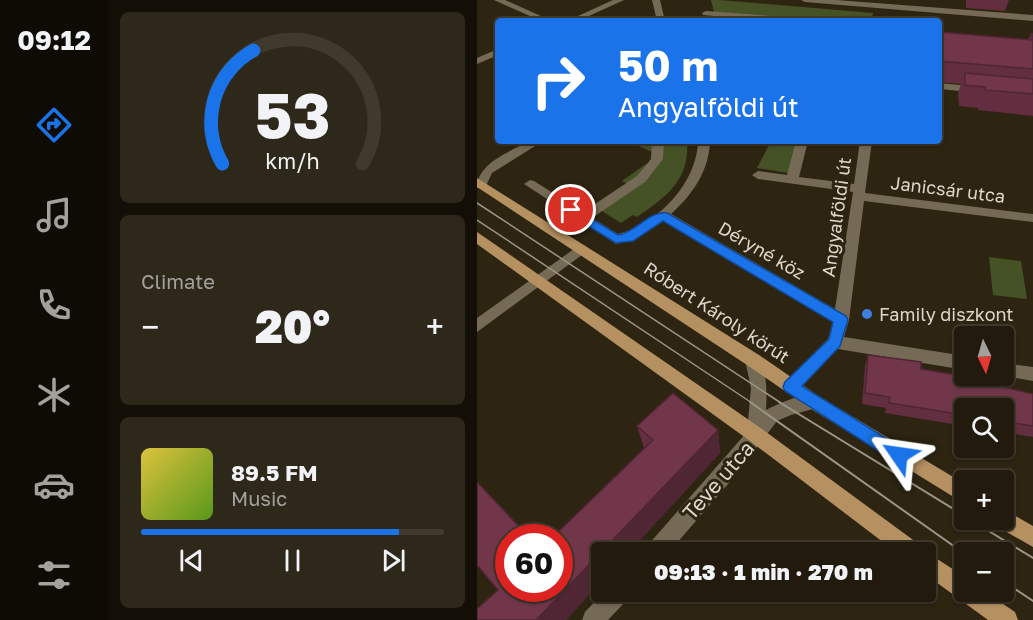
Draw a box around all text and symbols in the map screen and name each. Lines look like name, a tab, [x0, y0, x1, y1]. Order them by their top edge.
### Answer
text: 09:12	[17, 24, 91, 56]
text: 50 m	[618, 40, 718, 90]
icon: right	[519, 42, 597, 120]
text: 53	[254, 78, 331, 153]
text: Angyalföldi út	[618, 91, 799, 123]
icon: directions	[33, 104, 75, 146]
text: km/h	[265, 149, 320, 175]
street label: Angyalföldi út	[817, 156, 855, 278]
street label: Janicsár utca	[890, 171, 1006, 207]
pin	[545, 184, 596, 235]
icon: arrive	[554, 193, 587, 226]
icon: music	[33, 194, 75, 236]
street label: Déryné köz	[715, 216, 809, 284]
street label: Róbert Károly körút	[640, 257, 794, 367]
text: Climate	[141, 269, 215, 293]
icon: phone	[33, 284, 75, 326]
text: 20°	[255, 299, 330, 353]
place label: Family diszkont	[879, 303, 1014, 325]
text: −	[141, 307, 159, 346]
text: +	[426, 307, 444, 346]
marker: Family diszkont	[860, 307, 874, 321]
north arrow	[954, 326, 1014, 386]
map controls	[954, 326, 1014, 602]
icon: climate	[33, 374, 75, 416]
button: search	[954, 398, 1014, 458]
position arrow	[867, 423, 931, 487]
street label: Teve utca	[677, 435, 759, 525]
text: 89.5 FM	[231, 459, 318, 486]
icon: car	[33, 464, 75, 506]
button: +	[954, 470, 1014, 530]
text: Music	[231, 486, 287, 510]
speed limit sign: 60	[495, 524, 573, 602]
button: −	[954, 542, 1014, 602]
icon: previous	[175, 544, 208, 577]
icon: pause	[276, 544, 309, 577]
icon: next	[377, 544, 410, 577]
icon: filters	[33, 554, 75, 596]
text: 09:13 · 1 min · 270 m	[654, 558, 873, 585]

